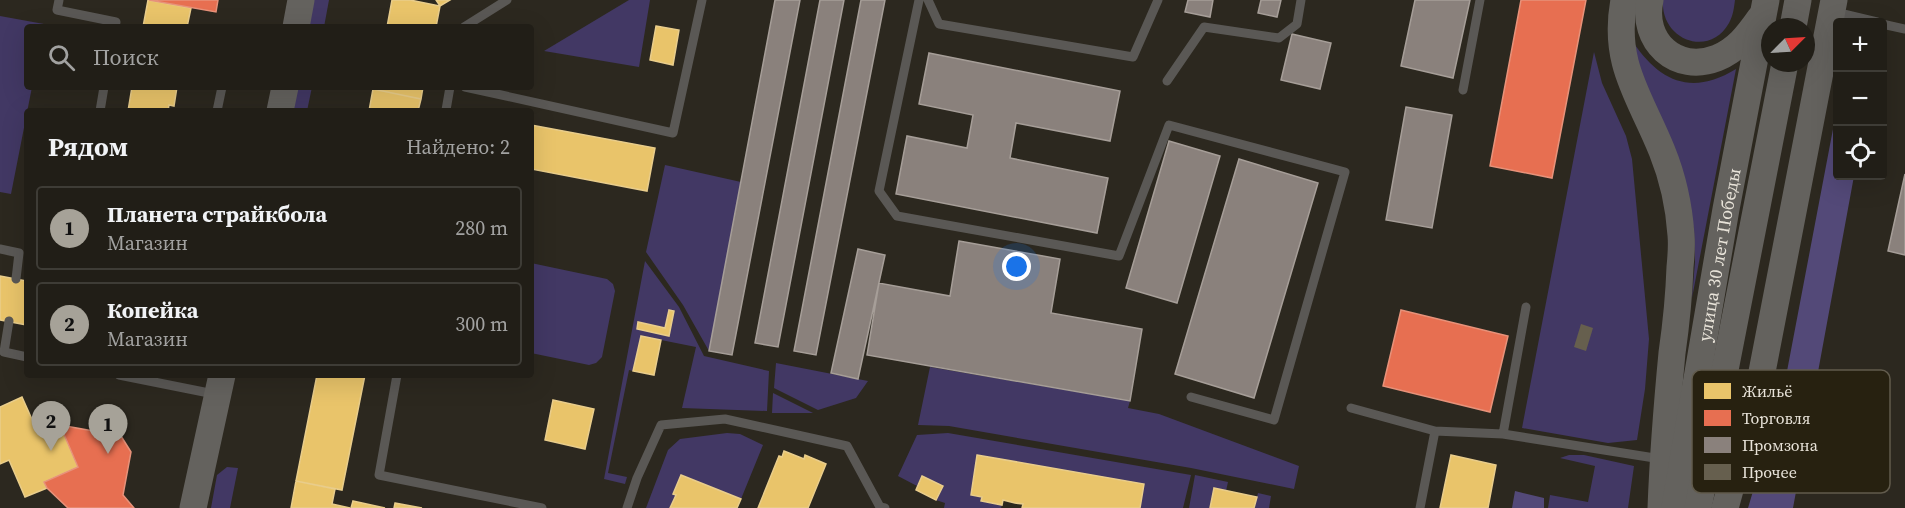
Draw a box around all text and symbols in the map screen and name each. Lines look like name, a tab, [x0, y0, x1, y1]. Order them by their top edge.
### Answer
north arrow	[1761, 18, 1815, 72]
map controls	[1833, 18, 1887, 180]
button: +	[1833, 18, 1887, 72]
search box	[24, 24, 534, 90]
icon: search	[45, 41, 78, 74]
text: Поиск	[93, 42, 159, 72]
button: −	[1833, 72, 1887, 126]
button: locate	[1833, 126, 1887, 180]
text: Рядом	[48, 129, 128, 165]
text: Найдено: 2	[406, 133, 510, 161]
street label: улица 30 лет Победы	[1691, 166, 1746, 344]
text: Планета страйкбола	[107, 199, 327, 229]
text: 1	[64, 214, 75, 242]
text: 280 m	[455, 214, 508, 242]
text: Магазин	[107, 229, 188, 257]
your location	[1002, 252, 1031, 281]
text: Копейка	[107, 295, 198, 325]
text: 2	[64, 310, 75, 338]
text: 300 m	[455, 310, 508, 338]
text: Магазин	[107, 325, 188, 353]
legend	[1692, 370, 1890, 493]
text: Жильё	[1742, 380, 1792, 402]
pin: 2	[32, 402, 70, 451]
pin: 1	[88, 404, 128, 454]
text: Торговля	[1742, 407, 1810, 429]
text: Промзона	[1742, 434, 1819, 456]
text: Прочее	[1742, 461, 1797, 483]

